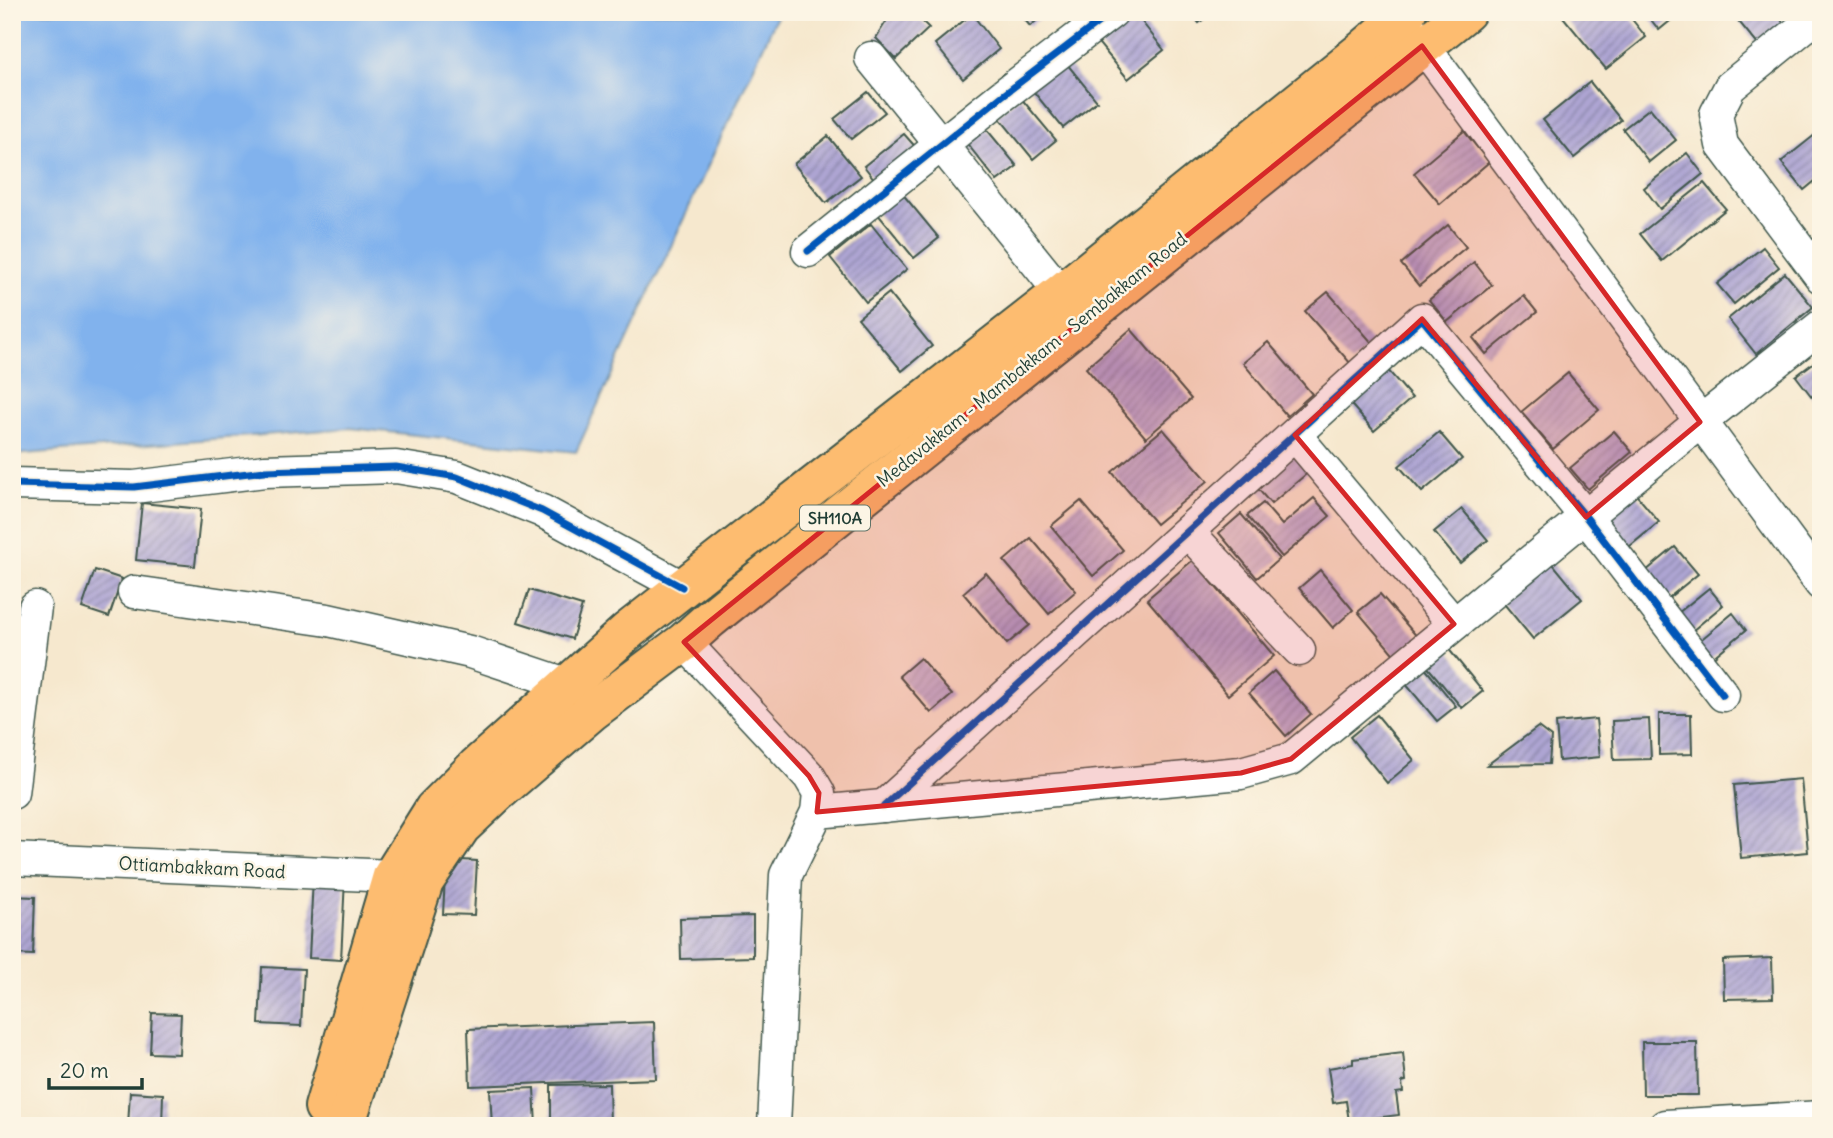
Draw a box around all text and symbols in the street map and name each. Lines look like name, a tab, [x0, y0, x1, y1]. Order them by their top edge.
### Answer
street label: Medavakkam - Mambakkam - Sembakkam Road	[872, 227, 1192, 492]
road number: SH110A	[800, 505, 870, 530]
street label: Ottiambakkam Road	[118, 852, 287, 883]
scale bar	[49, 1047, 142, 1091]
text: 20 m	[60, 1057, 109, 1084]

